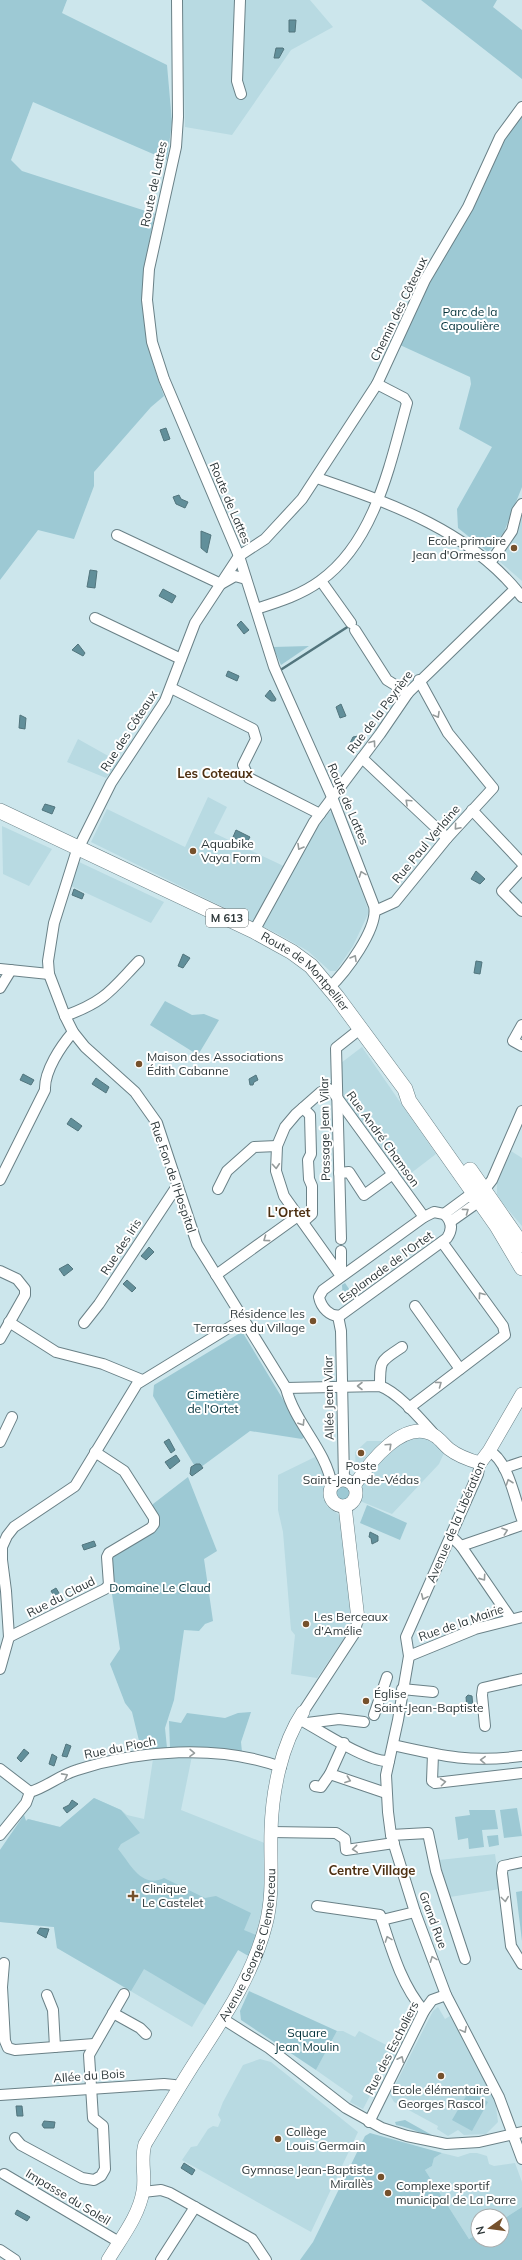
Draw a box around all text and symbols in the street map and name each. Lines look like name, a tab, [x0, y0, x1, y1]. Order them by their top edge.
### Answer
street label: Route de Lattes	[137, 140, 170, 228]
street label: Chemin des Côteaux	[367, 254, 431, 363]
park label: Parc de la Capoulière	[440, 304, 500, 333]
street label: Route de Lattes	[207, 460, 254, 546]
place label: Ecole primaire Jean d'Ormesson	[412, 533, 506, 562]
marker: Ecole primaire Jean d'Ormesson	[509, 543, 519, 553]
street label: Rue de la Peyrière	[344, 667, 416, 756]
street label: Rue des Côteaux	[97, 687, 161, 774]
one-way arrow	[433, 711, 440, 718]
one-way arrow	[368, 741, 375, 748]
street label: Route de Lattes	[325, 761, 372, 847]
district label: Les Coteaux	[177, 765, 254, 781]
one-way arrow	[405, 799, 413, 807]
street label: Rue Paul Verlaine	[389, 801, 463, 886]
one-way arrow	[454, 822, 461, 830]
place label: Aquabike Vaya Form	[201, 836, 261, 865]
one-way arrow	[297, 843, 304, 850]
marker: Aquabike Vaya Form	[188, 846, 198, 856]
one-way arrow	[358, 871, 367, 878]
road number: M 613	[206, 909, 248, 927]
street label: Route de Montpellier	[258, 928, 353, 1014]
one-way arrow	[350, 955, 357, 962]
place label: Maison des Associations Édith Cabanne	[147, 1049, 284, 1078]
marker: Maison des Associations Édith Cabanne	[134, 1059, 144, 1069]
street label: Passage Jean Vilar	[316, 1076, 333, 1181]
street label: Rue André Chamson	[344, 1088, 423, 1190]
street label: Rue Fon de l'Hospital	[147, 1119, 200, 1235]
one-way arrow	[272, 1163, 280, 1169]
district label: L'Ortet	[267, 1204, 311, 1220]
one-way arrow	[461, 1209, 468, 1216]
street label: Rue des Iris	[97, 1216, 144, 1278]
street label: Esplanade de l'Ortet	[336, 1227, 436, 1306]
one-way arrow	[264, 1234, 271, 1241]
one-way arrow	[478, 1292, 486, 1299]
place label: Résidence les Terrasses du Village	[194, 1306, 305, 1335]
marker: Résidence les Terrasses du Village	[308, 1316, 318, 1326]
street label: Allée Jean Vilar	[320, 1355, 337, 1440]
one-way arrow	[357, 1382, 363, 1390]
one-way arrow	[435, 1382, 442, 1389]
park label: Cimetière de l'Ortet	[187, 1387, 239, 1416]
one-way arrow	[298, 1418, 305, 1425]
one-way arrow	[384, 1444, 392, 1451]
marker: Poste Saint-Jean-de-Védas	[356, 1448, 366, 1458]
place label: Poste Saint-Jean-de-Védas	[303, 1458, 419, 1487]
street label: Avenue de la Libération	[423, 1459, 488, 1585]
one-way arrow	[506, 1479, 514, 1486]
one-way arrow	[501, 1527, 508, 1535]
street label: Rue du Claud	[24, 1573, 97, 1620]
one-way arrow	[478, 1573, 485, 1580]
park label: Domaine Le Claud	[109, 1580, 211, 1595]
one-way arrow	[421, 1593, 429, 1600]
street label: Rue de la Mairie	[416, 1601, 505, 1644]
place label: Les Berceaux d'Amélie	[314, 1609, 389, 1638]
marker: Les Berceaux d'Amélie	[301, 1619, 311, 1629]
place label: Église Saint-Jean-Baptiste	[374, 1686, 483, 1715]
marker: Église Saint-Jean-Baptiste	[361, 1696, 371, 1706]
street label: Rue du Pioch	[83, 1733, 157, 1762]
one-way arrow	[189, 1749, 195, 1757]
one-way arrow	[480, 1756, 486, 1764]
one-way arrow	[61, 1773, 68, 1780]
one-way arrow	[344, 1775, 351, 1784]
one-way arrow	[440, 1778, 446, 1787]
one-way arrow	[352, 1844, 358, 1853]
district label: Centre Village	[329, 1862, 415, 1878]
street label: Avenue Georges Clemenceau	[215, 1868, 278, 2024]
place label: Clinique Le Castelet	[142, 1881, 204, 1910]
street label: Grand Rue	[416, 1889, 451, 1950]
marker: Clinique Le Castelet	[127, 1890, 139, 1902]
one-way arrow	[500, 1896, 509, 1902]
one-way arrow	[385, 1936, 393, 1943]
one-way arrow	[429, 1955, 437, 1962]
street label: Rue des Escholiers	[362, 1998, 422, 2097]
park label: Square Jean Moulin	[275, 2025, 339, 2054]
one-way arrow	[459, 2026, 467, 2033]
one-way arrow	[396, 2055, 404, 2063]
street label: Allée du Bois	[53, 2066, 125, 2085]
marker: Ecole élémentaire Georges Rascol	[436, 2071, 446, 2081]
place label: Ecole élémentaire Georges Rascol	[392, 2082, 490, 2111]
place label: Collège Louis Germain	[286, 2124, 365, 2153]
marker: Collège Louis Germain	[273, 2134, 283, 2144]
place label: Gymnase Jean-Baptiste Mirallès	[242, 2162, 373, 2191]
street label: Impasse du Soleil	[23, 2165, 113, 2228]
marker: Gymnase Jean-Baptiste Mirallès	[376, 2172, 386, 2182]
place label: Complexe sportif municipal de La Parre	[396, 2178, 516, 2207]
marker: Complexe sportif municipal de La Parre	[383, 2188, 393, 2198]
north arrow	[470, 2208, 510, 2248]
text: N	[472, 2225, 488, 2236]

